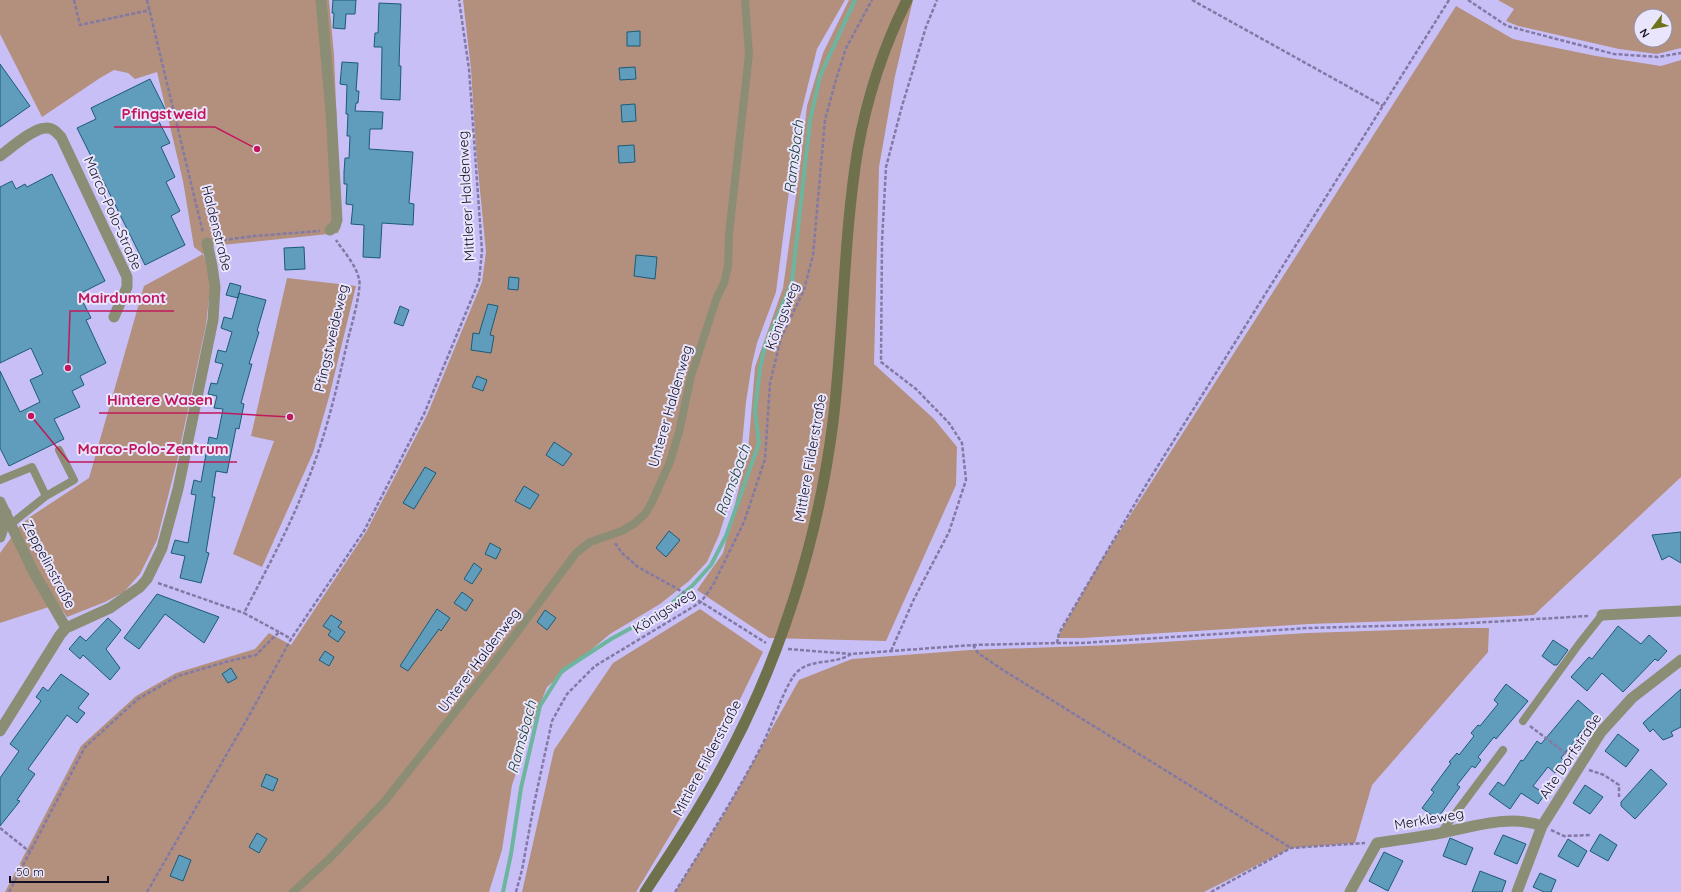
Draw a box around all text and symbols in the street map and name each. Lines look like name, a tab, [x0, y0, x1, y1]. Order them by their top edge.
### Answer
north arrow	[1633, 8, 1673, 48]
text: N	[1636, 26, 1653, 40]
callout: Pfingstweid	[114, 100, 215, 127]
text: Pfingstweid	[122, 104, 206, 123]
water label: Ramsbach	[780, 118, 808, 195]
street label: Mittlerer Haldenweg	[454, 130, 478, 262]
street label: Marco-Polo-Straße	[80, 153, 146, 273]
street label: Haldenstraße	[198, 183, 236, 273]
street label: Königsweg	[761, 280, 803, 352]
street label: Pfingstweideweg	[310, 282, 352, 394]
callout: Mairdumont	[70, 284, 174, 311]
text: Mairdumont	[78, 288, 166, 307]
street label: Unterer Haldenweg	[644, 343, 696, 469]
callout: Hintere Wasen	[99, 386, 221, 413]
text: Hintere Wasen	[107, 390, 213, 409]
street label: Mittlere Filderstraße	[790, 393, 830, 523]
callout: Marco-Polo-Zentrum	[69, 435, 237, 462]
text: Marco-Polo-Zentrum	[77, 439, 229, 458]
water label: Ramsbach	[711, 441, 754, 518]
street label: Zeppelinstraße	[18, 517, 80, 611]
street label: Königsweg	[629, 584, 699, 638]
street label: Unterer Haldenweg	[434, 604, 524, 716]
street label: Mittlere Filderstraße	[669, 697, 745, 819]
water label: Ramsbach	[503, 698, 540, 775]
street label: Alte Dorfstraße	[1535, 710, 1605, 802]
street label: Merkleweg	[1393, 804, 1465, 834]
scale bar	[10, 858, 108, 884]
text: 50 m	[16, 864, 44, 879]

